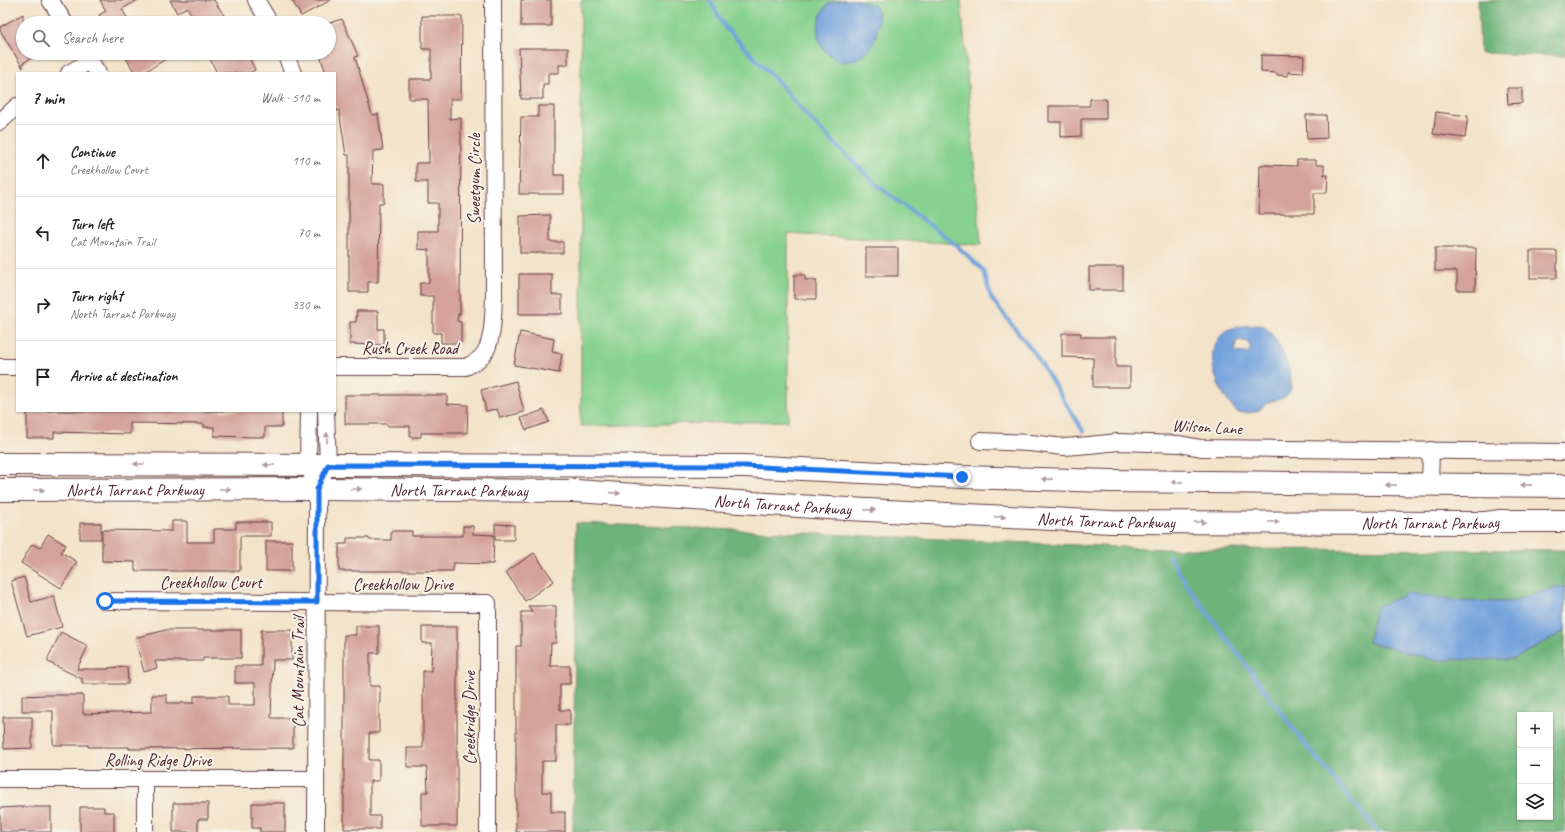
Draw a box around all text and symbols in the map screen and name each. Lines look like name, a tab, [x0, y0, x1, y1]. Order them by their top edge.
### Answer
search box	[16, 16, 336, 60]
icon: search	[30, 27, 52, 49]
text: Search here	[62, 29, 123, 48]
text: 7 min	[32, 88, 65, 109]
text: Walk · 510 m	[261, 90, 320, 106]
street label: Sweetgum Circle	[464, 132, 485, 225]
text: Continue	[70, 143, 115, 162]
icon: ahead	[32, 150, 54, 172]
text: 110 m	[292, 153, 320, 169]
text: Creekhollow Court	[70, 162, 148, 178]
text: Turn left	[70, 215, 113, 234]
icon: left	[32, 222, 54, 244]
text: 70 m	[298, 225, 320, 241]
text: Cat Mountain Trail	[70, 234, 155, 250]
text: Turn right	[70, 287, 123, 306]
icon: right	[32, 294, 54, 316]
text: 330 m	[292, 297, 320, 313]
text: North Tarrant Parkway	[70, 306, 175, 322]
street label: Rush Creek Road	[362, 338, 461, 359]
icon: arrive	[32, 366, 54, 388]
text: Arrive at destination	[70, 367, 177, 386]
street label: Wilson Lane	[1172, 415, 1244, 439]
one-way arrow	[324, 431, 330, 444]
one-way arrow	[132, 461, 145, 467]
one-way arrow	[262, 462, 275, 468]
route end	[953, 468, 971, 486]
one-way arrow	[1040, 476, 1053, 482]
street label: North Tarrant Parkway	[66, 479, 205, 500]
street label: North Tarrant Parkway	[390, 479, 529, 501]
one-way arrow	[1170, 479, 1183, 485]
one-way arrow	[1384, 482, 1397, 488]
one-way arrow	[1519, 482, 1532, 488]
one-way arrow	[219, 486, 232, 492]
one-way arrow	[350, 486, 363, 492]
one-way arrow	[33, 487, 46, 493]
one-way arrow	[609, 490, 621, 497]
street label: North Tarrant Parkway	[713, 490, 853, 520]
one-way arrow	[864, 507, 876, 514]
street label: North Tarrant Parkway	[1037, 508, 1176, 533]
street label: North Tarrant Parkway	[1361, 511, 1501, 534]
one-way arrow	[994, 513, 1006, 520]
one-way arrow	[1194, 519, 1207, 525]
one-way arrow	[1268, 519, 1281, 525]
street label: Creekhollow Court	[160, 572, 264, 593]
street label: Creekhollow Drive	[353, 574, 455, 595]
route start	[96, 592, 114, 610]
street label: Cat Mountain Trail	[288, 613, 309, 728]
street label: Creekridge Drive	[459, 670, 480, 765]
map controls	[1517, 712, 1553, 820]
button: +	[1517, 712, 1553, 748]
button: −	[1517, 748, 1553, 784]
street label: Rolling Ridge Drive	[105, 750, 213, 771]
button: layers	[1517, 784, 1553, 820]

